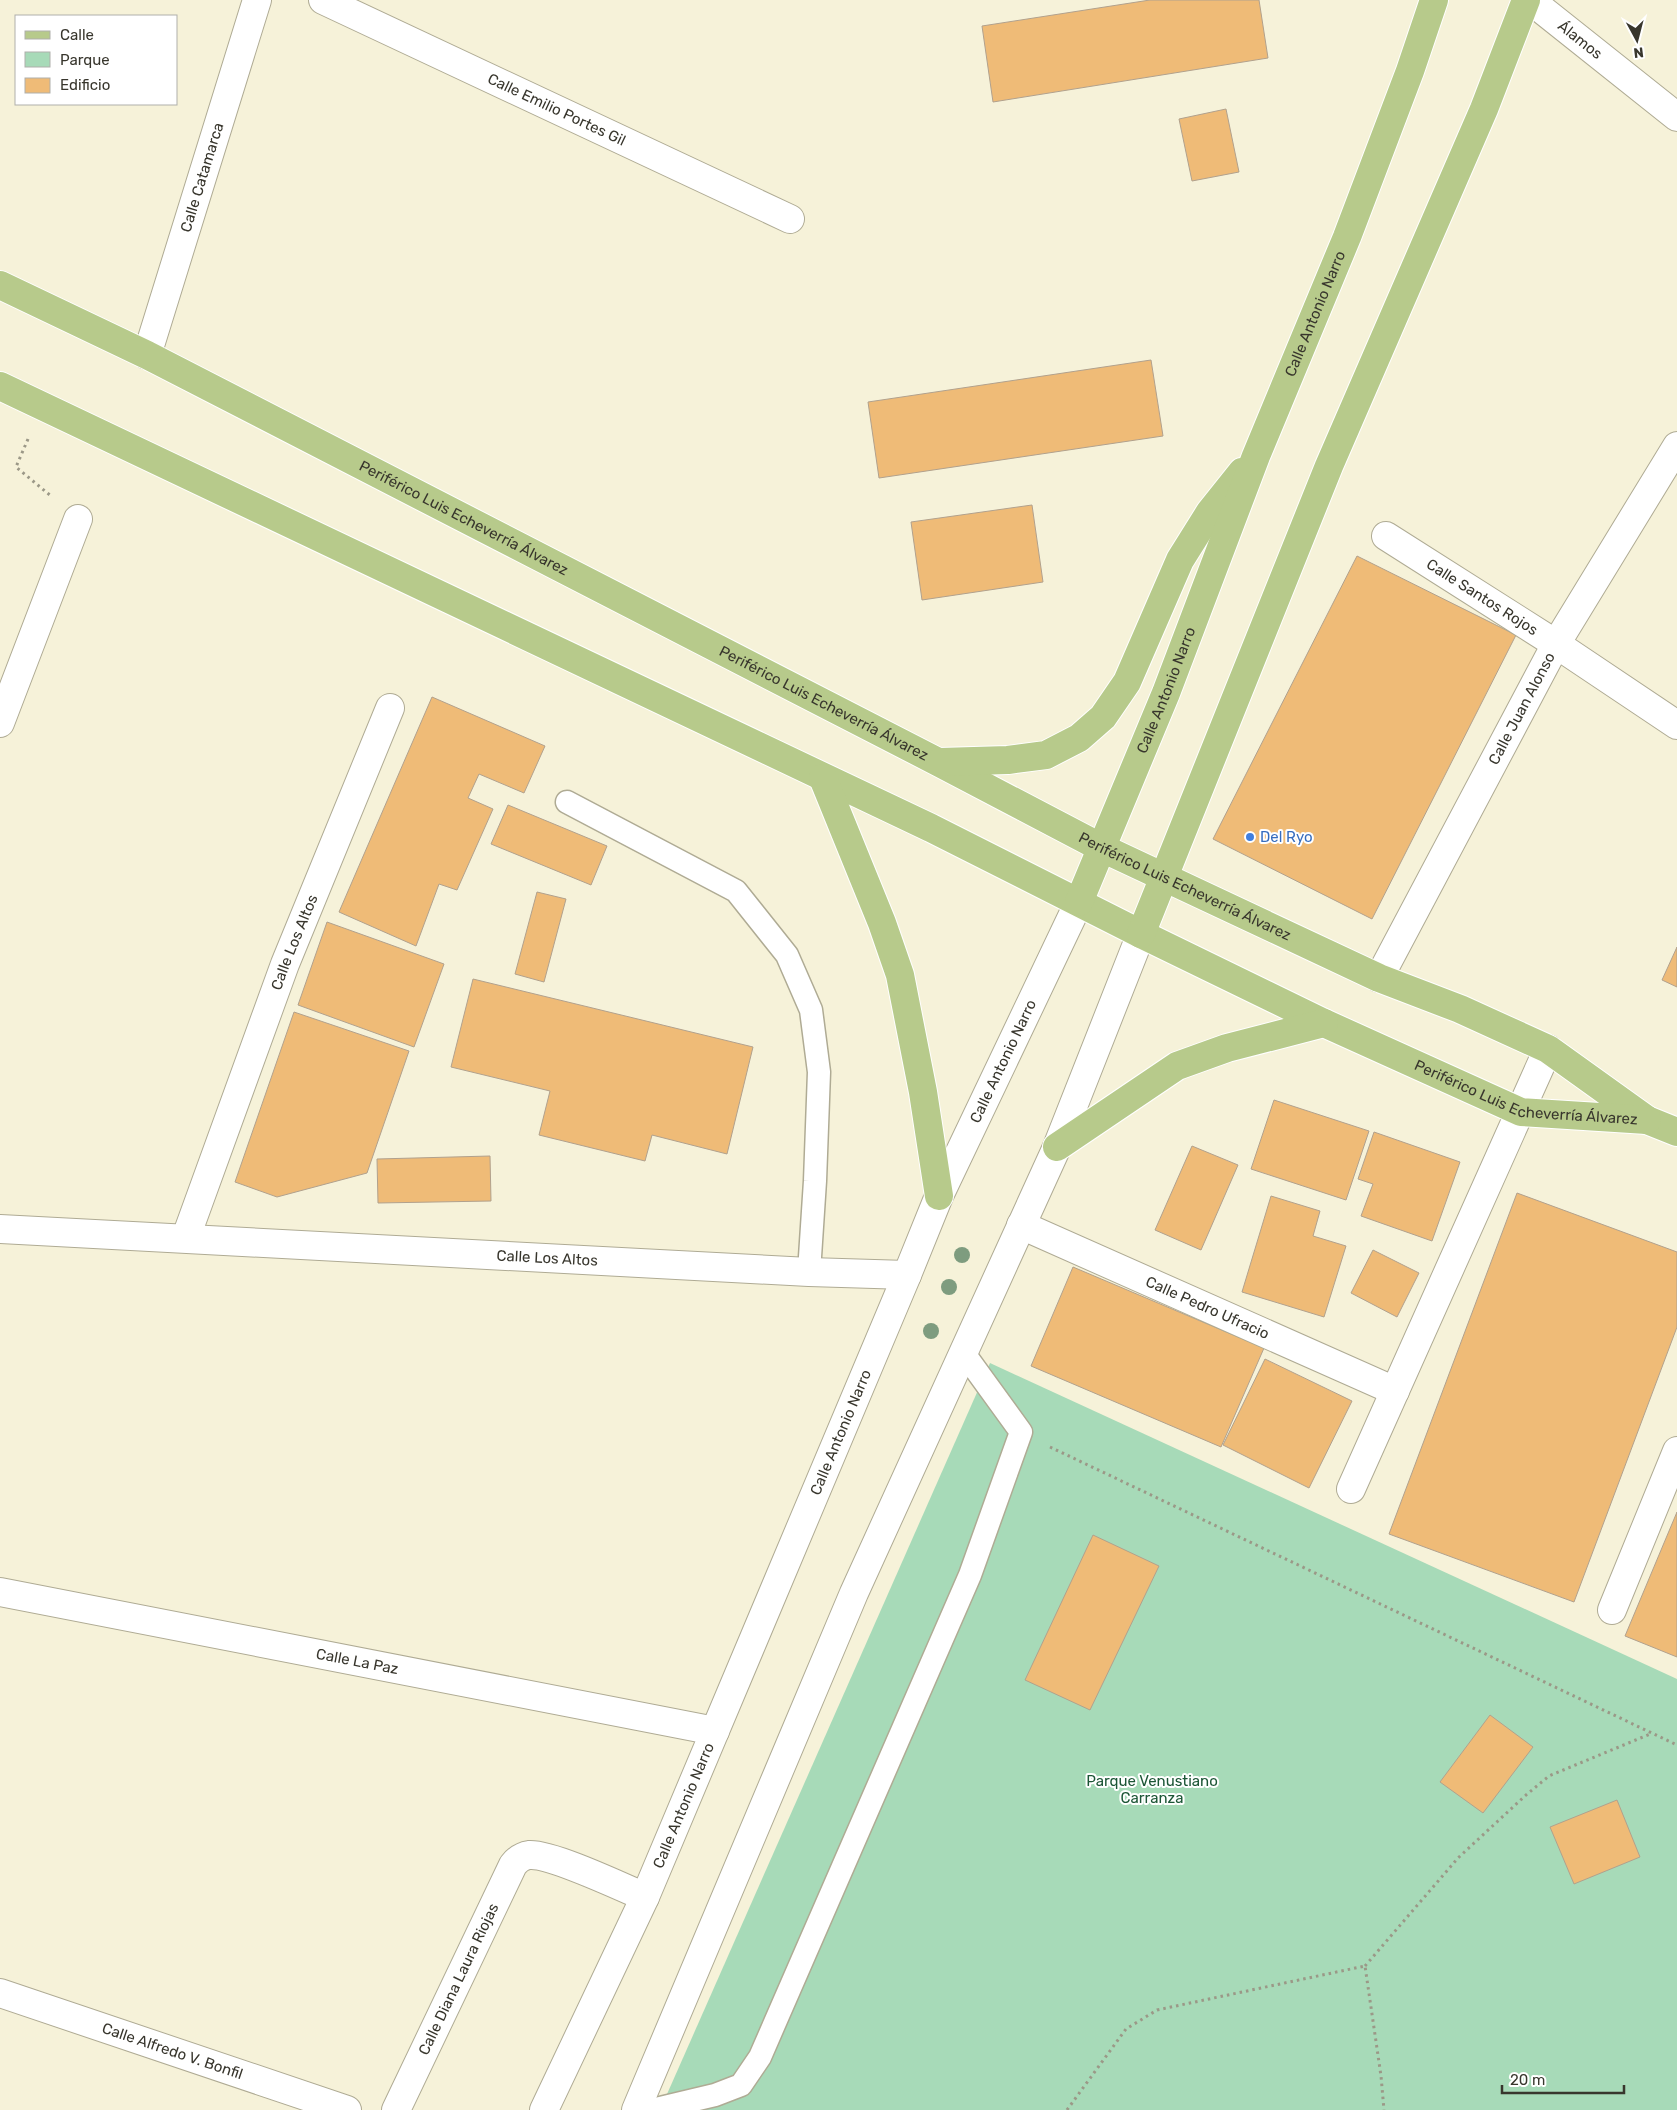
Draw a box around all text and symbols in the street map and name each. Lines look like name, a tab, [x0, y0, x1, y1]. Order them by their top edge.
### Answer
legend	[15, 15, 178, 105]
north arrow	[1612, 15, 1662, 65]
street label: Álamos	[1554, 17, 1606, 63]
text: Calle	[60, 26, 94, 44]
text: N	[1632, 43, 1645, 61]
text: Parque	[60, 51, 110, 69]
street label: Calle Emilio Portes Gil	[485, 69, 628, 150]
text: Edificio	[60, 76, 110, 94]
street label: Calle Catamarca	[177, 120, 227, 234]
street label: Calle Antonio Narro	[1281, 248, 1349, 379]
street label: Periférico Luis Echeverría Álvarez	[356, 457, 572, 579]
street label: Calle Santos Rojos	[1423, 555, 1542, 639]
street label: Calle Antonio Narro	[1133, 624, 1199, 756]
street label: Periférico Luis Echeverría Álvarez	[716, 642, 932, 765]
street label: Calle Juan Alonso	[1485, 649, 1559, 768]
street label: Periférico Luis Echeverría Álvarez	[1076, 828, 1294, 945]
place label: Del Ryo	[1260, 828, 1313, 846]
marker: Del Ryo	[1244, 831, 1256, 843]
street label: Calle Los Altos	[267, 892, 322, 993]
street label: Calle Antonio Narro	[966, 997, 1040, 1126]
street label: Periférico Luis Echeverría Álvarez	[1412, 1056, 1639, 1128]
street label: Calle Los Altos	[496, 1246, 599, 1270]
street label: Calle Pedro Ufracio	[1143, 1273, 1272, 1343]
street label: Calle Antonio Narro	[806, 1367, 875, 1498]
street label: Calle La Paz	[315, 1645, 400, 1678]
street label: Calle Antonio Narro	[649, 1740, 718, 1871]
park label: Parque Venustiano Carranza	[1086, 1772, 1218, 1807]
street label: Calle Diana Laura Riojas	[415, 1900, 503, 2058]
street label: Calle Alfredo V. Bonfil	[100, 2019, 245, 2083]
scale bar	[1502, 2062, 1624, 2094]
text: 20 m	[1510, 2071, 1545, 2089]

